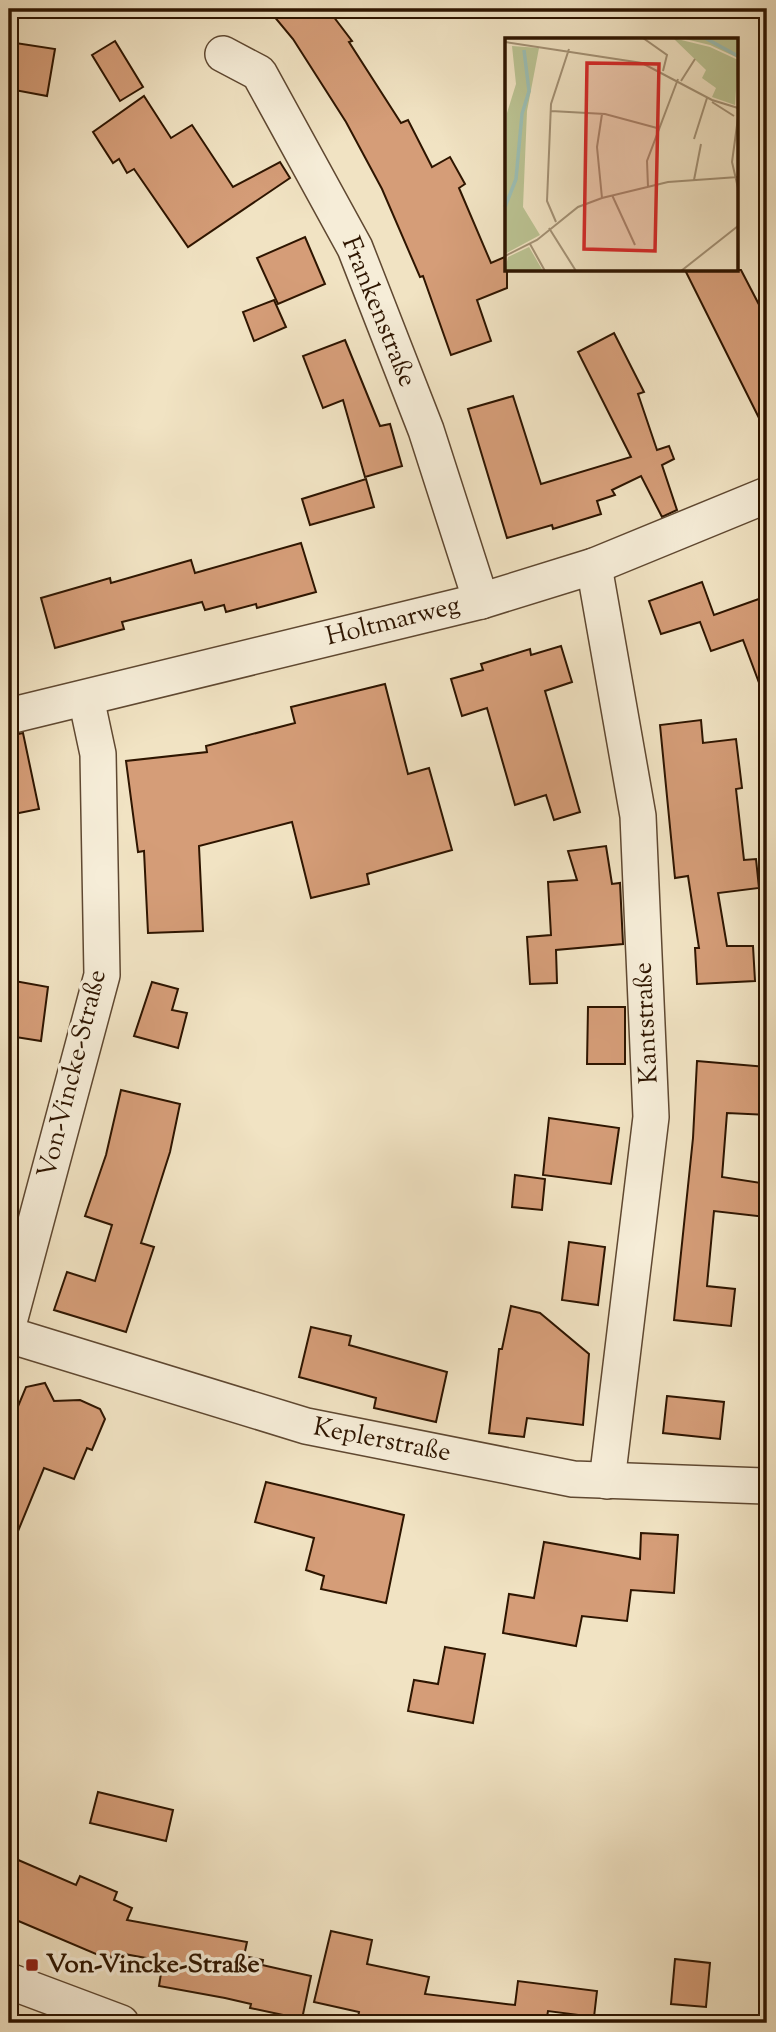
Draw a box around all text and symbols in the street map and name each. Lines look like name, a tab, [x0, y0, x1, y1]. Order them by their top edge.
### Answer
inset map	[505, 38, 738, 271]
street label: Frankenstraße	[331, 231, 425, 393]
street label: Holtmarweg	[322, 587, 464, 657]
street label: Kantstraße	[625, 961, 669, 1085]
street label: Von-Vincke-Straße	[29, 966, 117, 1182]
street label: Keplerstraße	[310, 1410, 454, 1472]
place label: Von-Vincke-Straße	[46, 1947, 260, 1984]
marker: Von-Vincke-Straße	[24, 1957, 40, 1973]

